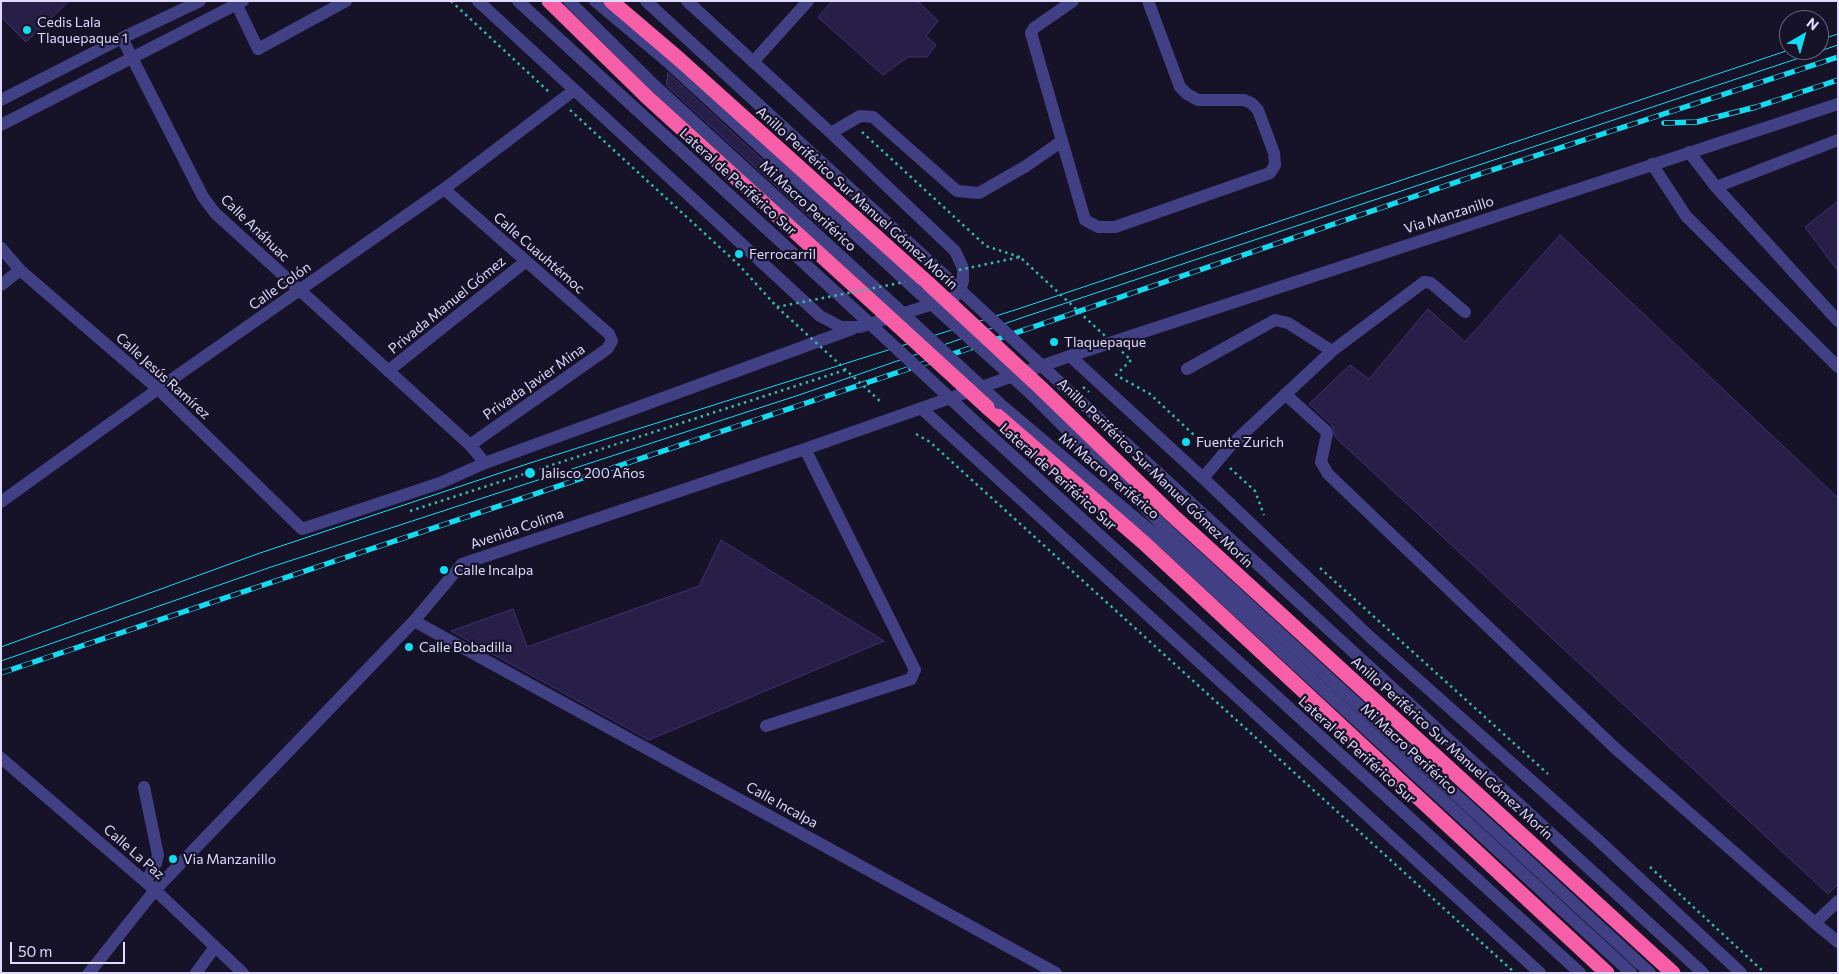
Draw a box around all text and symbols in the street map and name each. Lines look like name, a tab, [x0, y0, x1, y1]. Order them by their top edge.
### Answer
north arrow	[1779, 10, 1829, 60]
place label: Cedis Lala Tlaquepaque 1	[37, 14, 128, 46]
text: N	[1804, 14, 1822, 34]
marker: Cedis Lala Tlaquepaque 1	[21, 24, 33, 36]
street label: Anillo Periférico Sur Manuel Gómez Morín	[753, 103, 961, 293]
street label: Lateral de Periférico Sur	[676, 125, 800, 239]
street label: Mi Macro Periférico	[756, 157, 860, 255]
street label: Calle Anáhuac	[217, 191, 293, 265]
street label: Via Manzanillo	[1402, 193, 1496, 237]
street label: Calle Cuauhtémoc	[490, 209, 588, 297]
place label: Ferrocarril	[749, 246, 816, 262]
marker: Ferrocarril	[733, 248, 745, 260]
street label: Privada Manuel Gómez	[385, 253, 509, 357]
street label: Calle Colón	[246, 258, 314, 314]
street label: Calle Jesús Ramírez	[112, 329, 214, 423]
place label: Tlaquepaque	[1064, 334, 1146, 350]
marker: Tlaquepaque	[1048, 336, 1060, 348]
street label: Privada Javier Mina	[480, 341, 588, 423]
street label: Anillo Periférico Sur Manuel Gómez Morín	[1054, 375, 1256, 571]
street label: Lateral de Periférico Sur	[996, 420, 1120, 534]
street label: Mi Macro Periférico	[1055, 429, 1163, 523]
place label: Fuente Zurich	[1196, 434, 1284, 450]
marker: Fuente Zurich	[1180, 436, 1192, 448]
place label: Jalisco 200 Años	[541, 465, 645, 481]
marker: Jalisco 200 Años	[523, 466, 537, 480]
street label: Avenida Colima	[468, 505, 566, 553]
place label: Calle Incalpa	[454, 562, 533, 578]
marker: Calle Incalpa	[438, 564, 450, 576]
place label: Calle Bobadilla	[419, 639, 512, 655]
marker: Calle Bobadilla	[403, 641, 415, 653]
street label: Anillo Periférico Sur Manuel Gómez Morín	[1348, 653, 1556, 843]
street label: Lateral de Periférico Sur	[1295, 693, 1419, 807]
street label: Mi Macro Periférico	[1357, 700, 1461, 798]
street label: Calle Incalpa	[743, 778, 821, 832]
street label: Calle La Paz	[100, 821, 168, 883]
place label: Via Manzanillo	[183, 851, 276, 867]
marker: Via Manzanillo	[167, 853, 179, 865]
scale bar	[12, 932, 128, 964]
text: 50 m	[18, 942, 52, 960]

